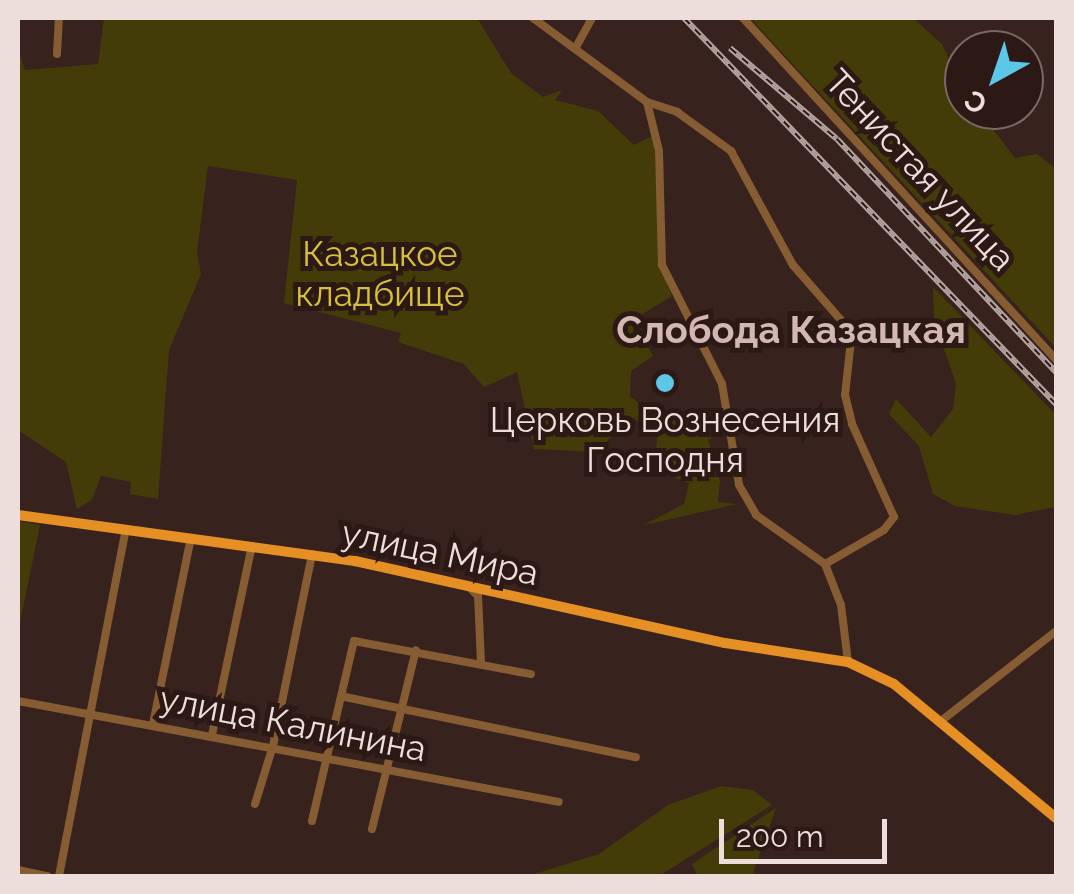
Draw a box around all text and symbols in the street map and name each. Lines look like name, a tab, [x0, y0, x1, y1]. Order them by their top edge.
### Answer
north arrow	[944, 30, 1044, 130]
street label: Тенистая улица	[816, 61, 1024, 279]
text: С	[958, 83, 994, 121]
park label: Казацкое кладбище	[296, 233, 464, 315]
district label: Слобода Казацкая	[616, 307, 966, 353]
marker: Церковь Вознесения Господня	[654, 372, 676, 394]
place label: Церковь Вознесения Господня	[490, 399, 840, 481]
street label: улица Мира	[338, 512, 542, 594]
street label: улица Калинина	[156, 678, 430, 770]
scale bar	[724, 799, 892, 861]
text: 200 m	[736, 819, 824, 854]

